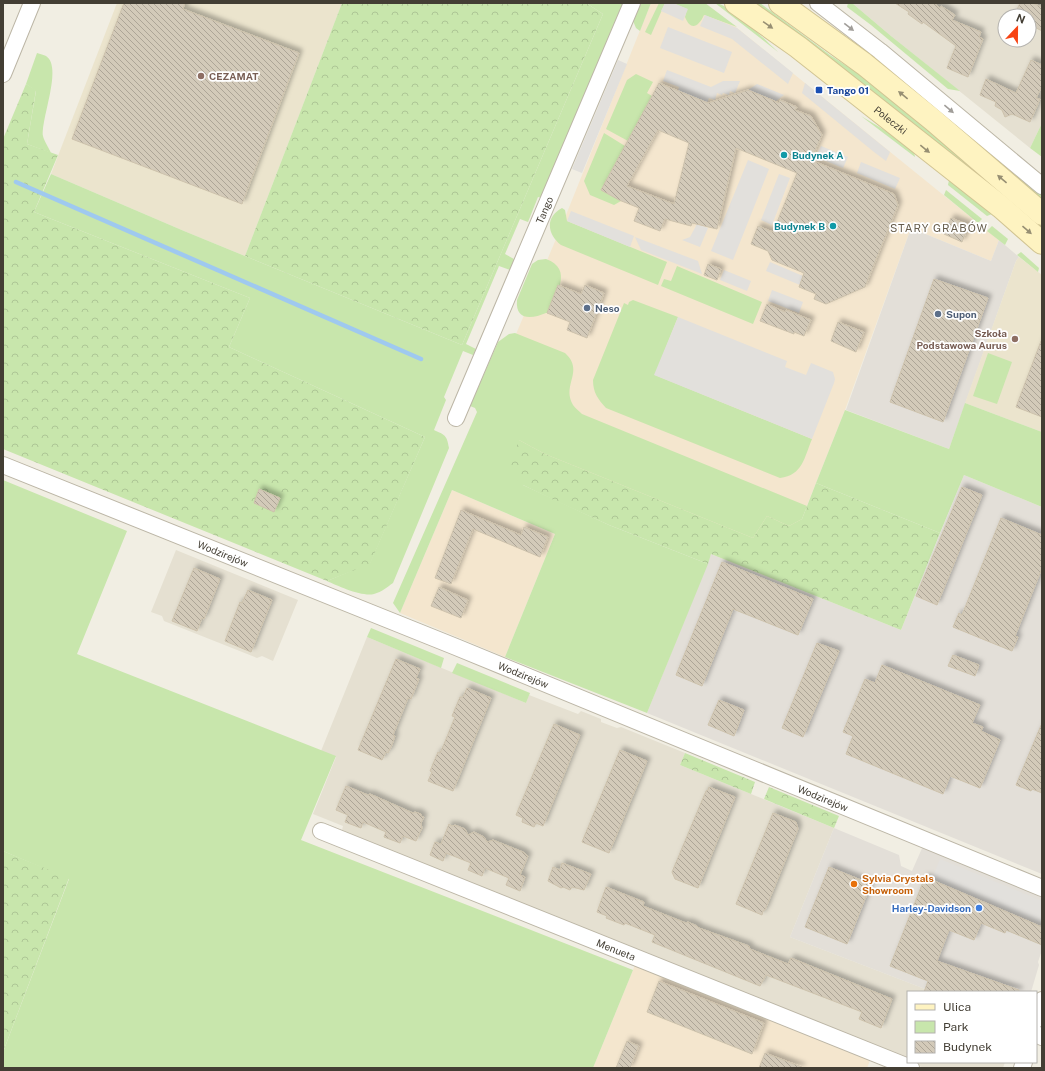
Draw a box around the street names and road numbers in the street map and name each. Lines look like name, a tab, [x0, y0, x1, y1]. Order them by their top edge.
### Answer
street label: Poleczki	[872, 103, 910, 137]
street label: Tango	[533, 194, 555, 225]
street label: Wodzirejów	[196, 538, 250, 569]
street label: Wodzirejów	[496, 659, 551, 691]
street label: Wodzirejów	[796, 782, 850, 814]
street label: Menueta	[595, 936, 637, 963]

